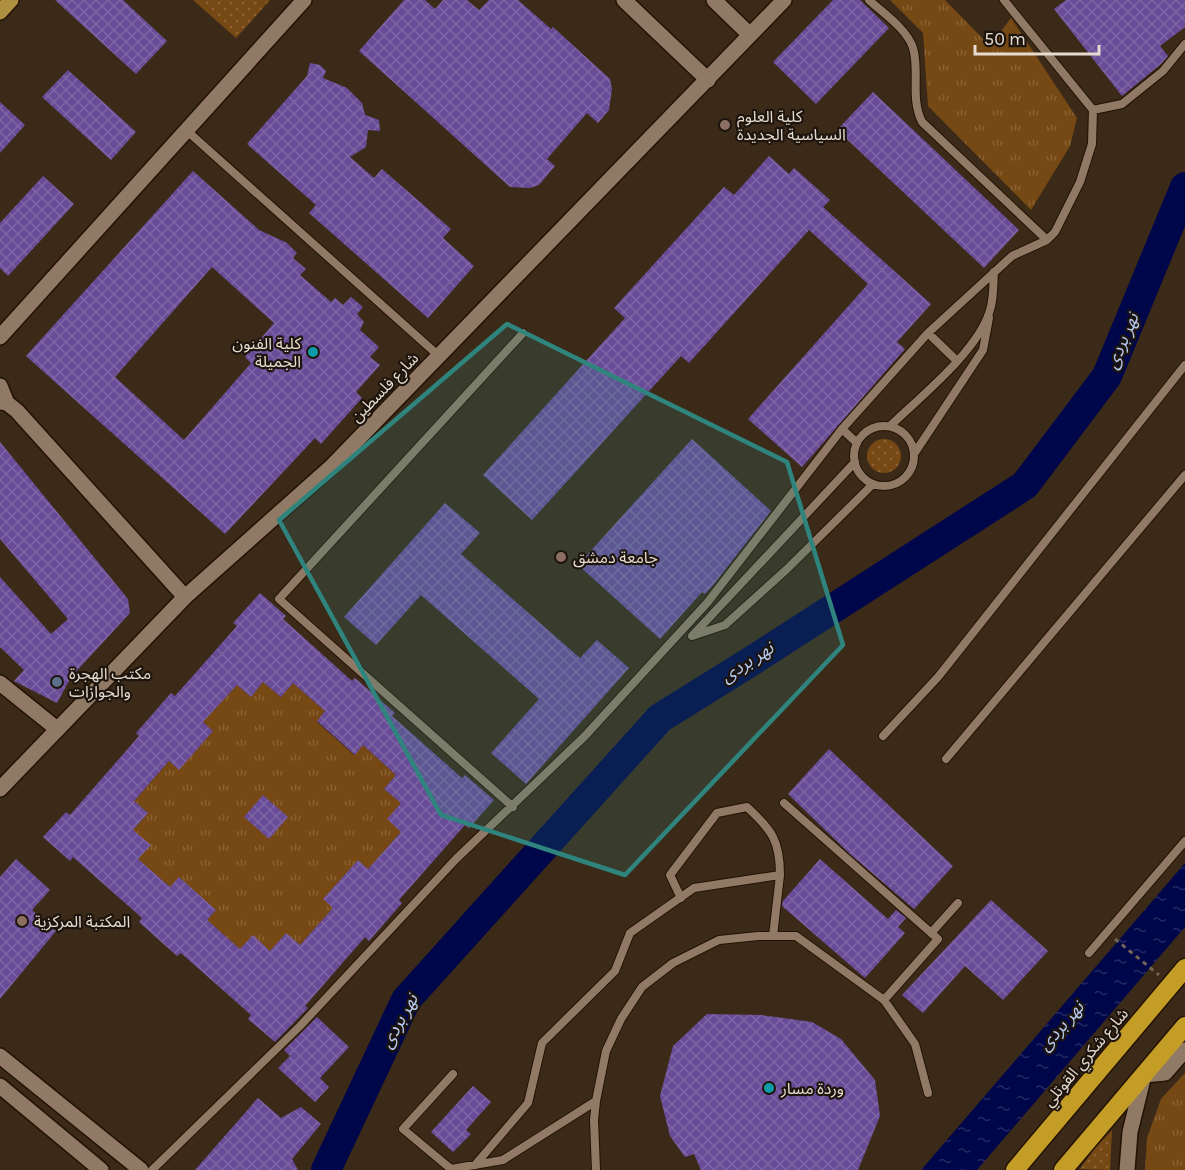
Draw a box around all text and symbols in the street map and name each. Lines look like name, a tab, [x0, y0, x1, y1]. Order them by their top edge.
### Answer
scale bar	[975, 18, 1100, 56]
text: 50 m	[984, 28, 1026, 50]
place label: كلية العلوم السياسية الجديدة	[737, 107, 846, 144]
marker: كلية العلوم السياسية الجديدة	[718, 118, 732, 132]
water label: نهر بردى	[1100, 308, 1144, 372]
place label: كلية الفنون الجميلة	[232, 334, 301, 371]
marker: كلية الفنون الجميلة	[306, 345, 320, 359]
street label: شارع فلسطين	[346, 349, 424, 428]
place label: جامعة دمشق	[573, 548, 658, 568]
marker: جامعة دمشق	[554, 550, 568, 564]
water label: نهر بردى	[716, 636, 779, 687]
place label: مكتب الهجرة والجوازات	[69, 664, 151, 701]
marker: مكتب الهجرة والجوازات	[50, 675, 64, 689]
place label: المكتبة المركزية	[34, 912, 130, 931]
marker: المكتبة المركزية	[15, 914, 29, 928]
water label: نهر بردى	[375, 988, 424, 1052]
water label: نهر بردى	[1033, 995, 1090, 1055]
street label: شارع شكري القوتلي	[1039, 1004, 1134, 1112]
place label: وردة مسار	[780, 1079, 844, 1098]
marker: وردة مسار	[762, 1081, 776, 1095]

